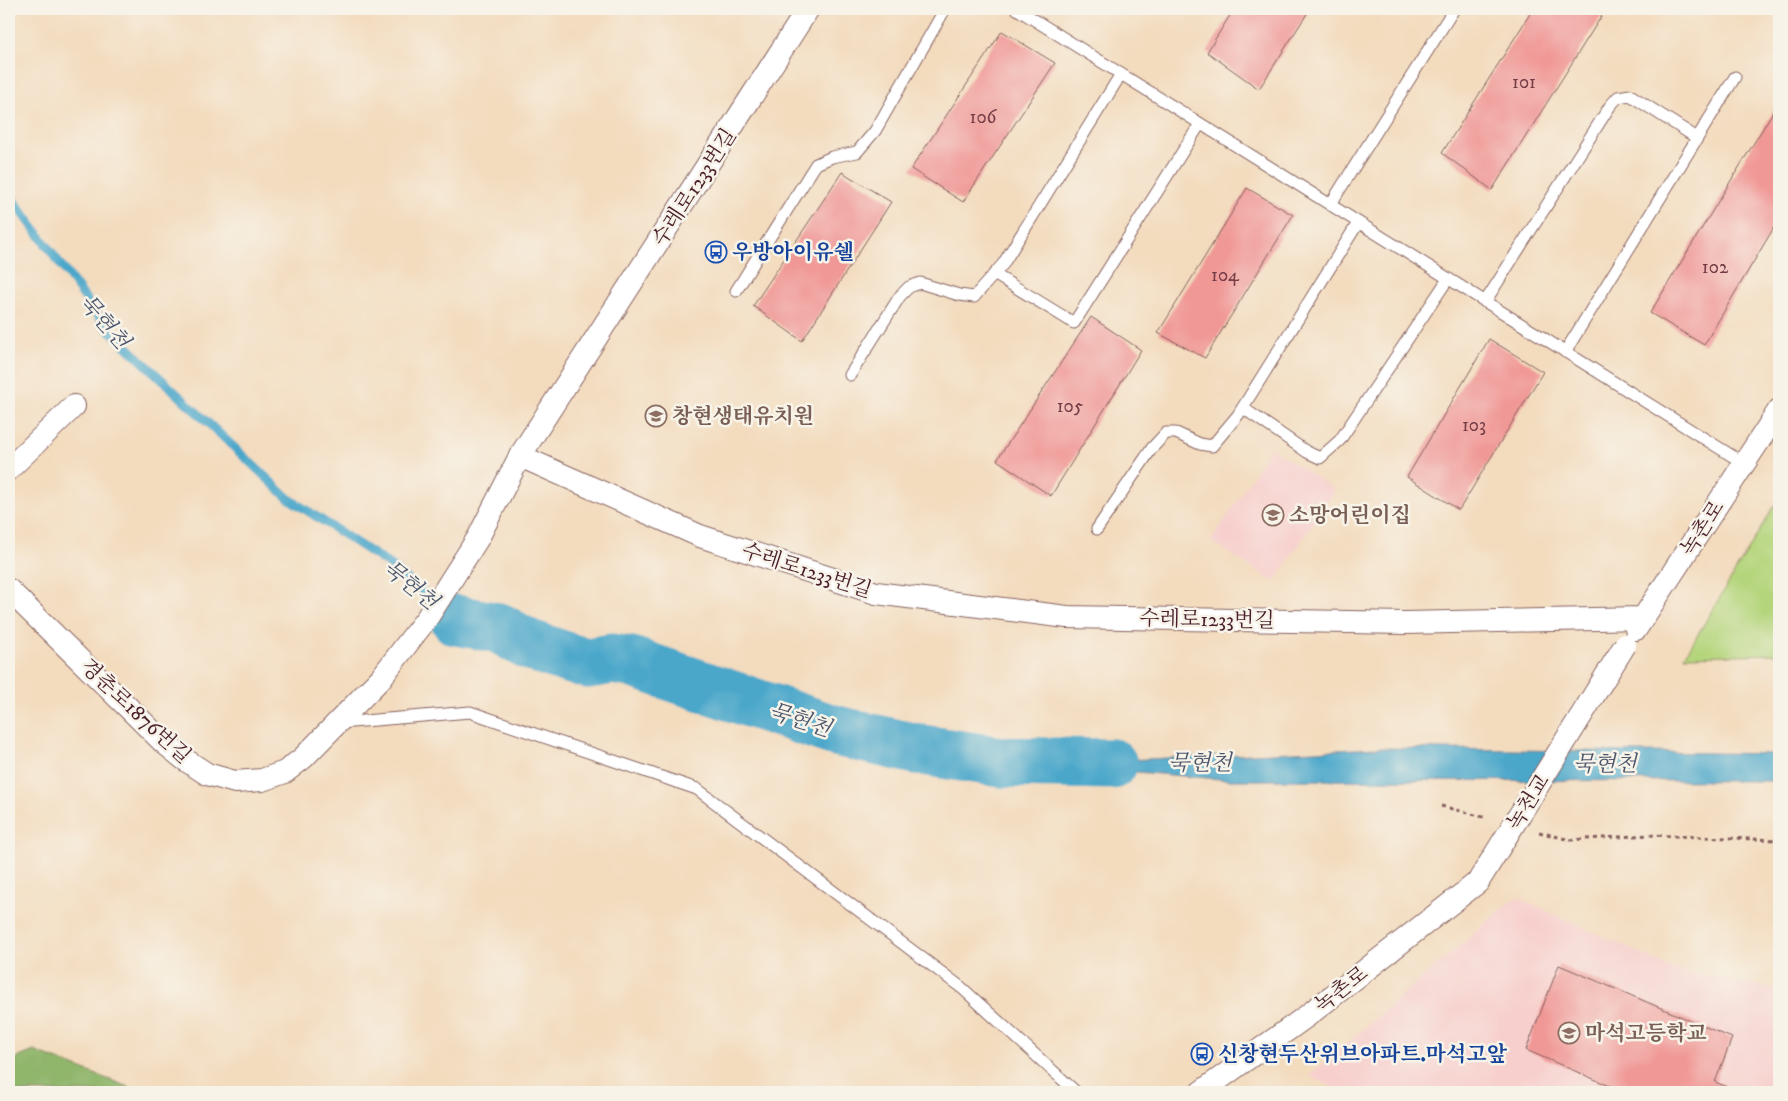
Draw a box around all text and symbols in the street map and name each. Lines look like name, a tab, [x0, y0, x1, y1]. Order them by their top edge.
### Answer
house number: 101	[1512, 71, 1536, 94]
house number: 106	[969, 106, 998, 129]
street label: 수레로1233번길	[647, 124, 743, 251]
bus stop icon: 우방아이유쉘	[704, 240, 728, 264]
place label: 우방아이유쉘	[732, 240, 854, 266]
house number: 102	[1702, 256, 1729, 279]
house number: 104	[1211, 264, 1240, 287]
water label: 묵현천	[73, 289, 136, 356]
house number: 105	[1057, 395, 1084, 418]
school or university icon: 창현생태유치원	[644, 404, 668, 428]
place label: 창현생태유치원	[672, 404, 814, 430]
house number: 103	[1462, 414, 1486, 437]
street label: 녹촌로	[1675, 496, 1730, 561]
school or university icon: 소망어린이집	[1261, 503, 1285, 527]
place label: 소망어린이집	[1289, 503, 1411, 529]
street label: 수레로1233번길	[738, 538, 875, 604]
water label: 묵현천	[377, 555, 445, 617]
street label: 수레로1233번길	[1139, 606, 1275, 634]
street label: 경춘로1876번길	[75, 654, 196, 770]
water label: 묵현천	[765, 698, 836, 744]
water label: 묵현천	[1168, 750, 1234, 777]
water label: 묵현천	[1573, 751, 1639, 778]
street label: 녹천교	[1502, 770, 1556, 835]
street label: 녹촌로	[1310, 961, 1374, 1019]
school or university icon: 마석고등학교	[1557, 1021, 1581, 1045]
place label: 마석고등학교	[1585, 1021, 1707, 1047]
bus stop icon: 신창현두산위브아파트.마석고앞	[1190, 1042, 1214, 1066]
place label: 신창현두산위브아파트.마석고앞	[1218, 1042, 1508, 1068]

